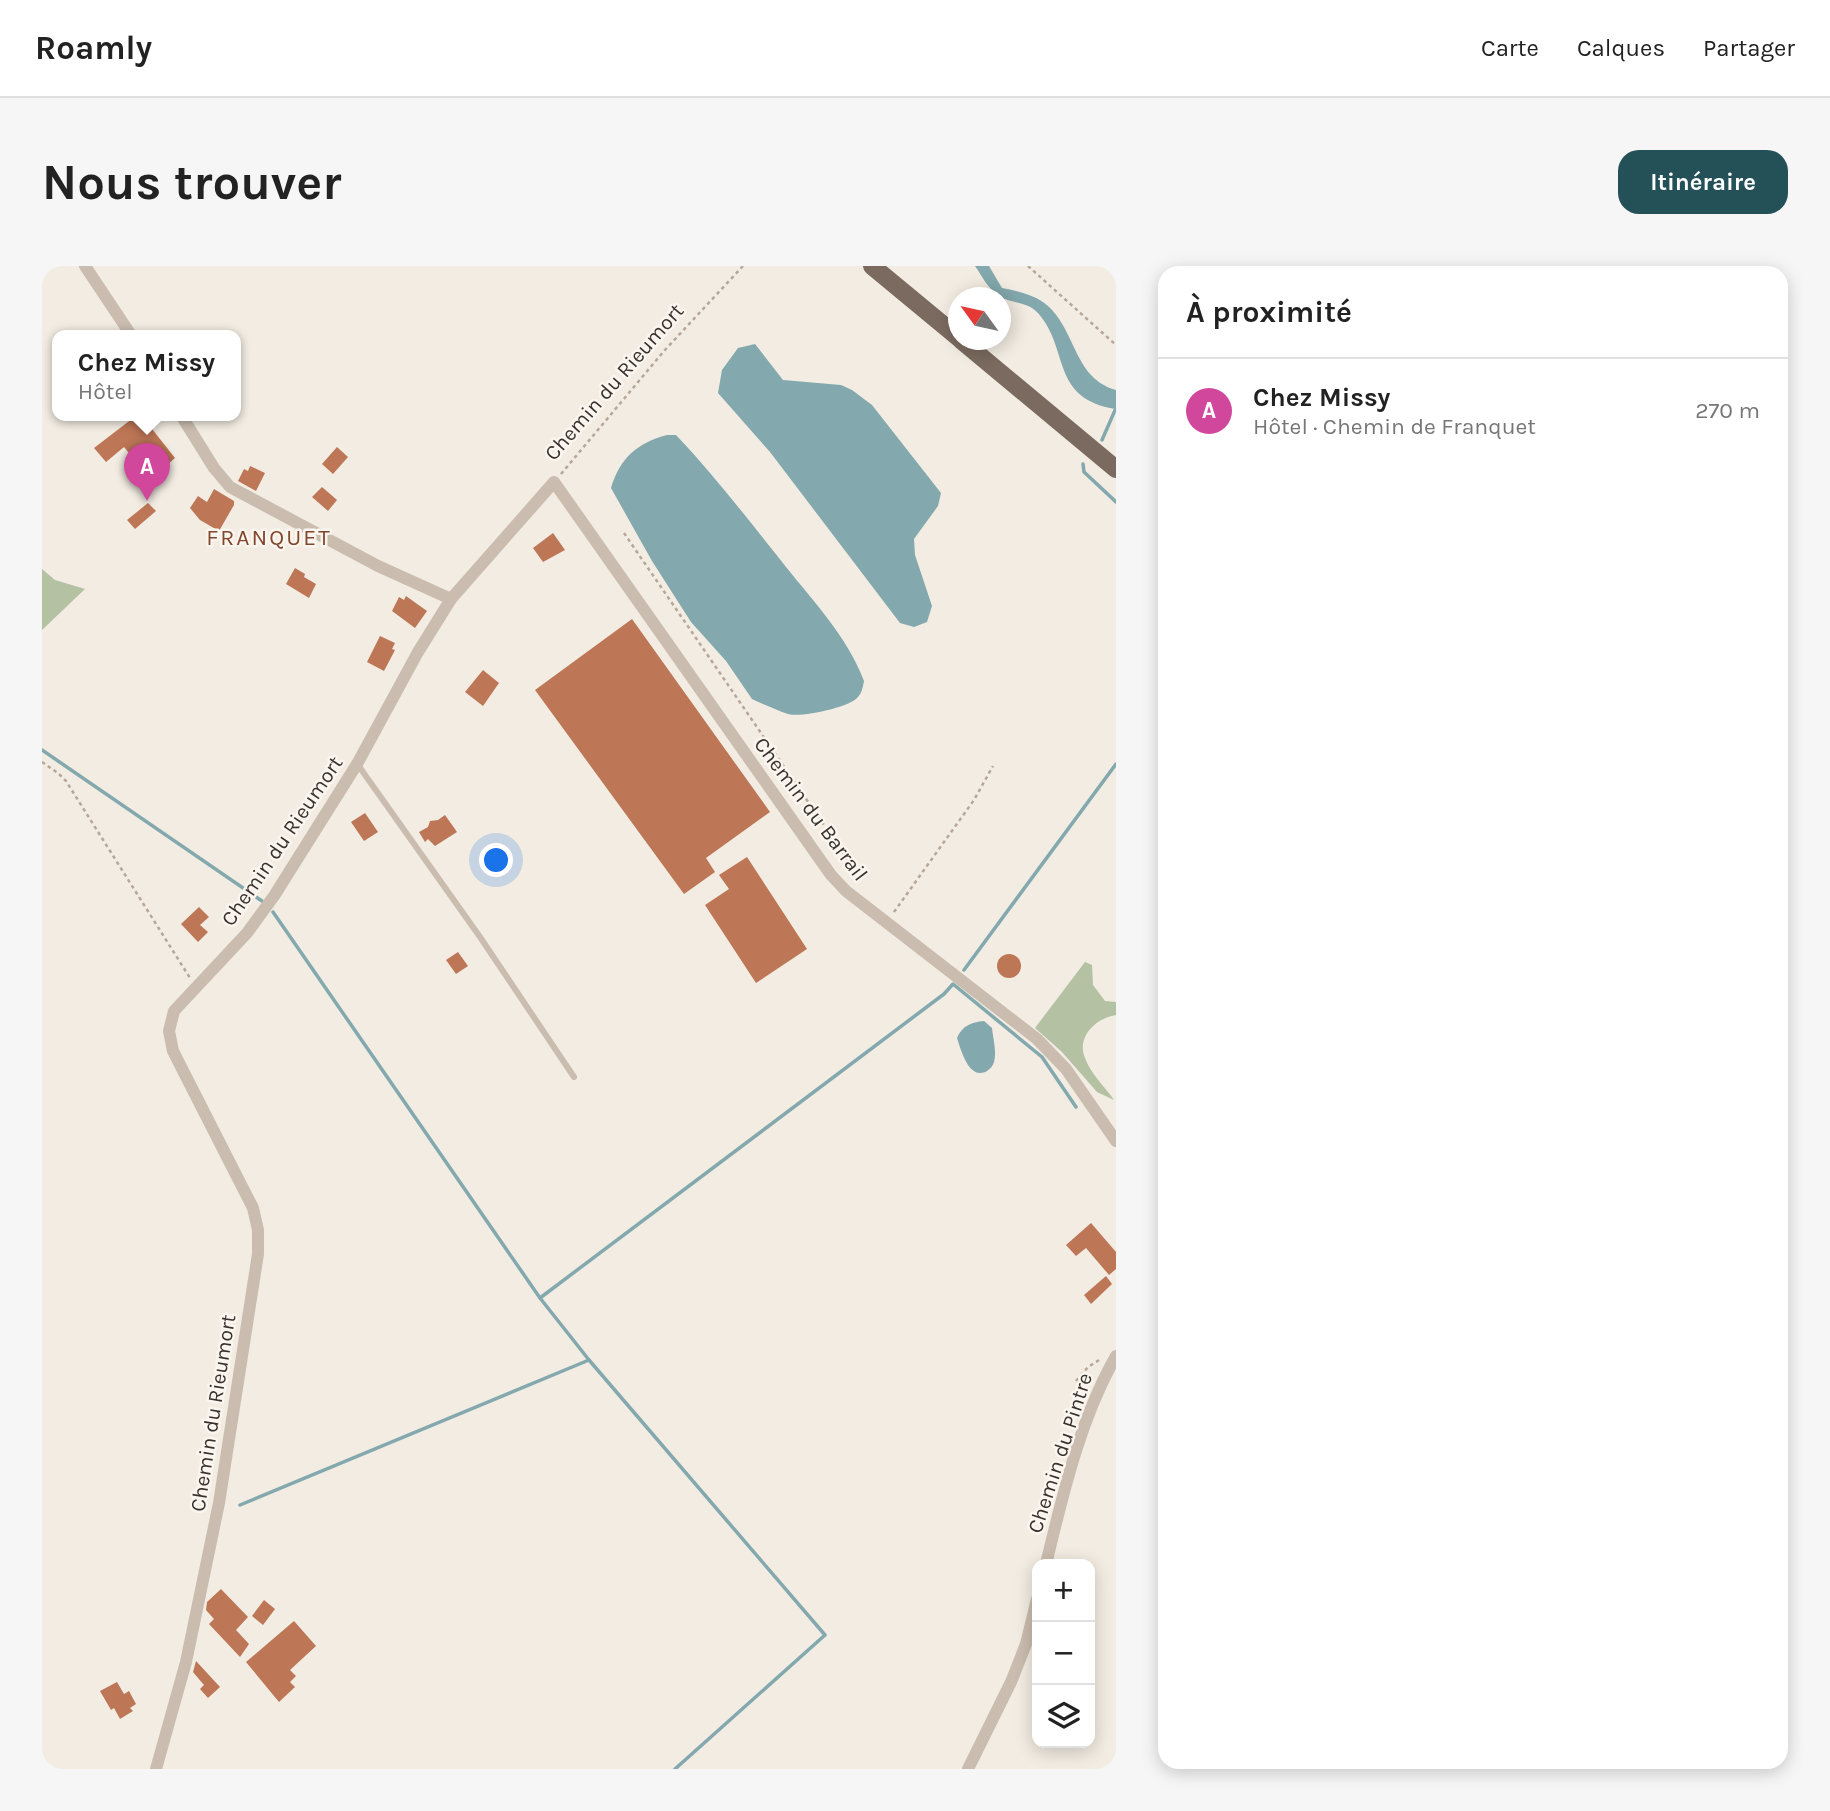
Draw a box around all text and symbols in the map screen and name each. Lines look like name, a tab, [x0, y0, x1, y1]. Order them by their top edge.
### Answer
text: Roamly	[35, 29, 152, 67]
text: Carte	[1481, 34, 1539, 62]
text: Calques	[1577, 34, 1665, 62]
text: Partager	[1703, 34, 1795, 62]
button: Itinéraire	[1618, 150, 1788, 214]
text: Nous trouver	[42, 154, 342, 211]
north arrow	[948, 287, 1011, 350]
text: À proximité	[1186, 294, 1352, 330]
street label: Chemin du Rieumort	[540, 299, 688, 465]
popup	[52, 330, 241, 421]
text: Chez Missy	[78, 347, 215, 378]
text: Hôtel	[78, 378, 133, 405]
text: Chez Missy	[1253, 382, 1390, 413]
text: A	[1202, 397, 1216, 424]
text: 270 m	[1695, 397, 1760, 424]
text: Hôtel · Chemin de Franquet	[1253, 413, 1536, 440]
pin: A	[124, 443, 170, 501]
district label: FRANQUET	[206, 524, 332, 551]
street label: Chemin du Barrail	[749, 732, 873, 886]
street label: Chemin du Rieumort	[216, 752, 348, 930]
your location	[479, 843, 513, 877]
street label: Chemin du Rieumort	[186, 1313, 240, 1513]
street label: Chemin du Pintre	[1023, 1370, 1097, 1536]
map controls	[1032, 1559, 1095, 1748]
button: +	[1032, 1559, 1095, 1622]
button: −	[1032, 1622, 1095, 1685]
button: layers	[1032, 1685, 1095, 1748]

